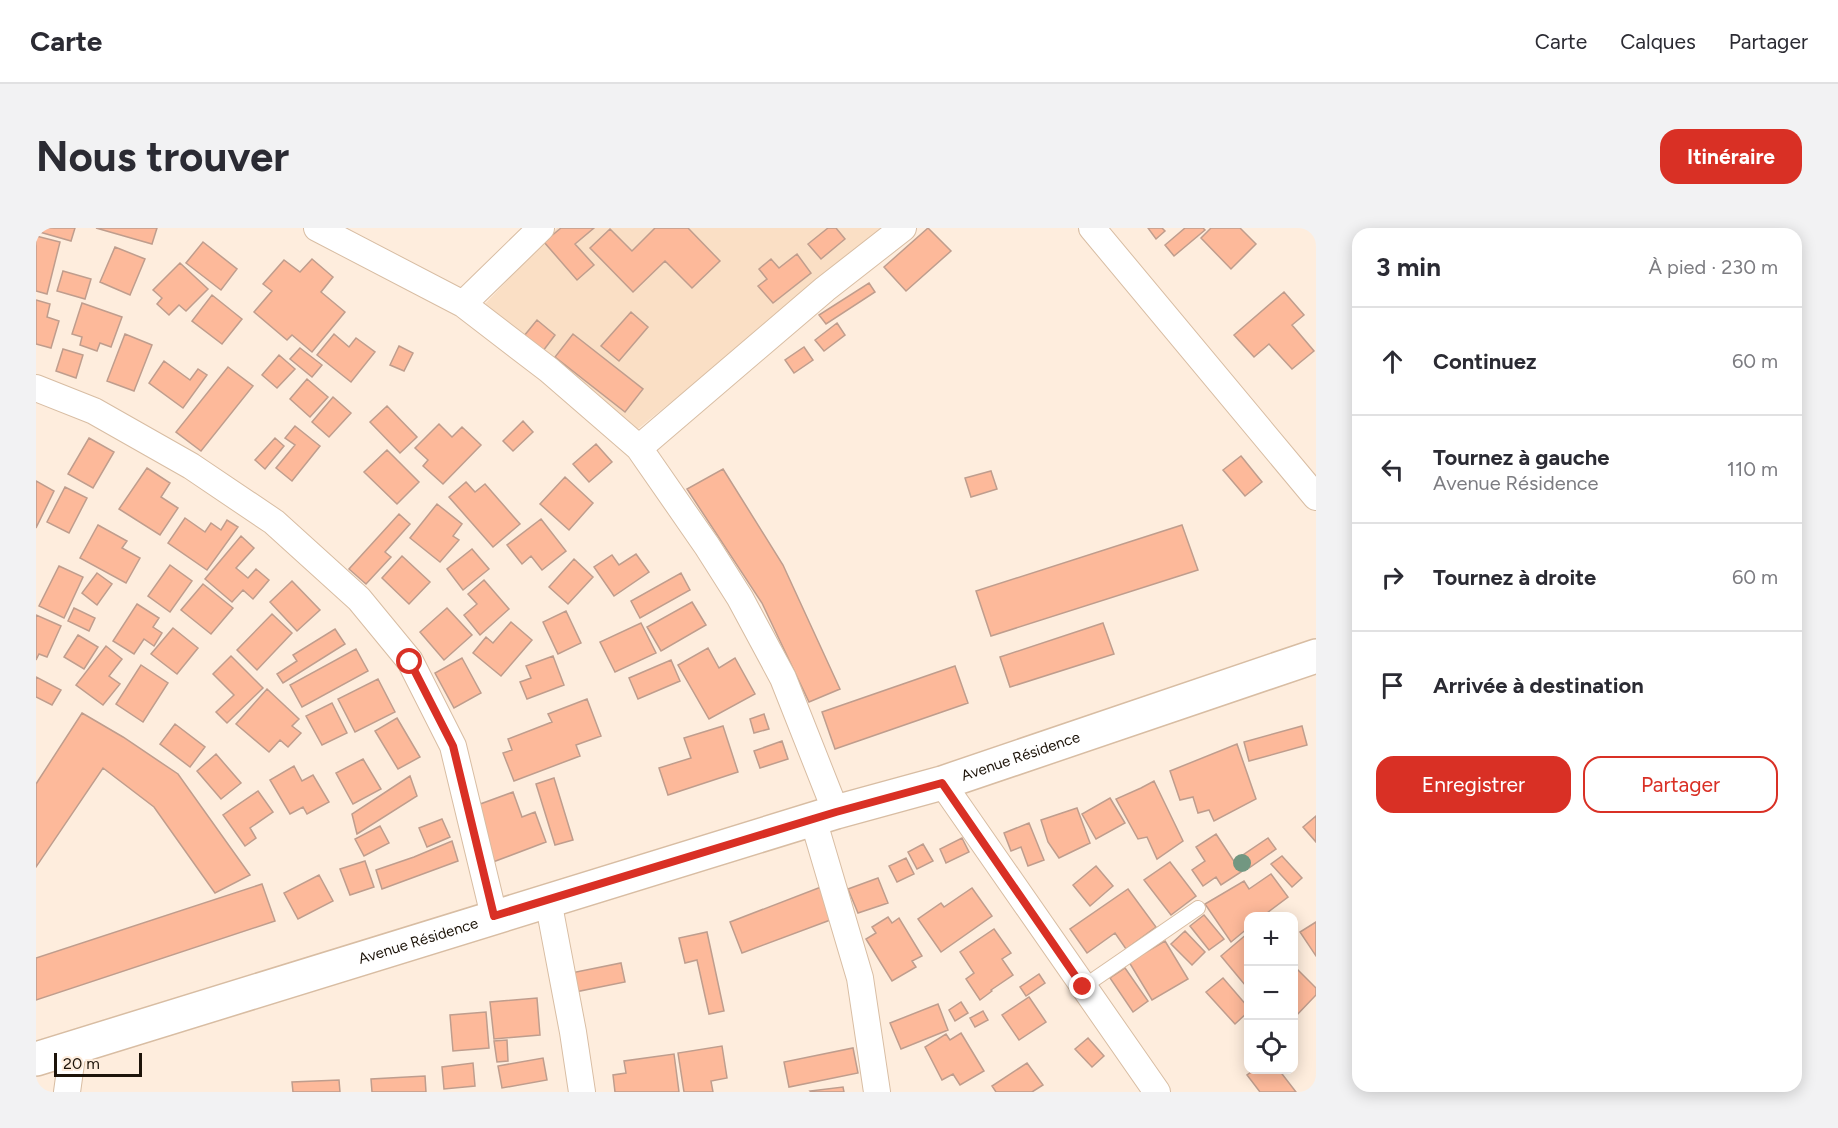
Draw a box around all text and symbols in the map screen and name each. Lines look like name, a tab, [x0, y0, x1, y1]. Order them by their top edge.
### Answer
text: Carte	[30, 24, 102, 58]
text: Carte	[1535, 29, 1587, 54]
text: Calques	[1620, 29, 1696, 54]
text: Partager	[1729, 29, 1808, 54]
button: Itinéraire	[1660, 129, 1802, 184]
text: Nous trouver	[36, 131, 289, 182]
text: 3 min	[1376, 251, 1441, 283]
text: À pied · 230 m	[1649, 255, 1778, 279]
icon: ahead	[1376, 345, 1409, 378]
text: Continuez	[1433, 348, 1537, 375]
text: 60 m	[1732, 349, 1778, 373]
text: Tournez à gauche	[1433, 444, 1609, 471]
icon: left	[1376, 453, 1409, 486]
text: 110 m	[1727, 457, 1778, 481]
text: Avenue Résidence	[1433, 471, 1599, 495]
icon: right	[1376, 561, 1409, 594]
text: Tournez à droite	[1433, 564, 1596, 591]
text: 60 m	[1732, 565, 1778, 589]
route start	[396, 648, 422, 674]
icon: arrive	[1376, 669, 1409, 702]
text: Arrivée à destination	[1433, 672, 1644, 699]
street label: Avenue Résidence	[959, 728, 1082, 785]
button: Enregistrer	[1376, 756, 1571, 813]
button: Partager	[1583, 756, 1778, 813]
map controls	[1244, 912, 1298, 1074]
button: +	[1244, 912, 1298, 966]
street label: Avenue Résidence	[356, 914, 480, 968]
button: −	[1244, 966, 1298, 1020]
route end	[1069, 973, 1095, 999]
button: locate	[1244, 1020, 1298, 1074]
scale bar	[54, 1050, 142, 1078]
text: 20 m	[63, 1054, 100, 1073]

